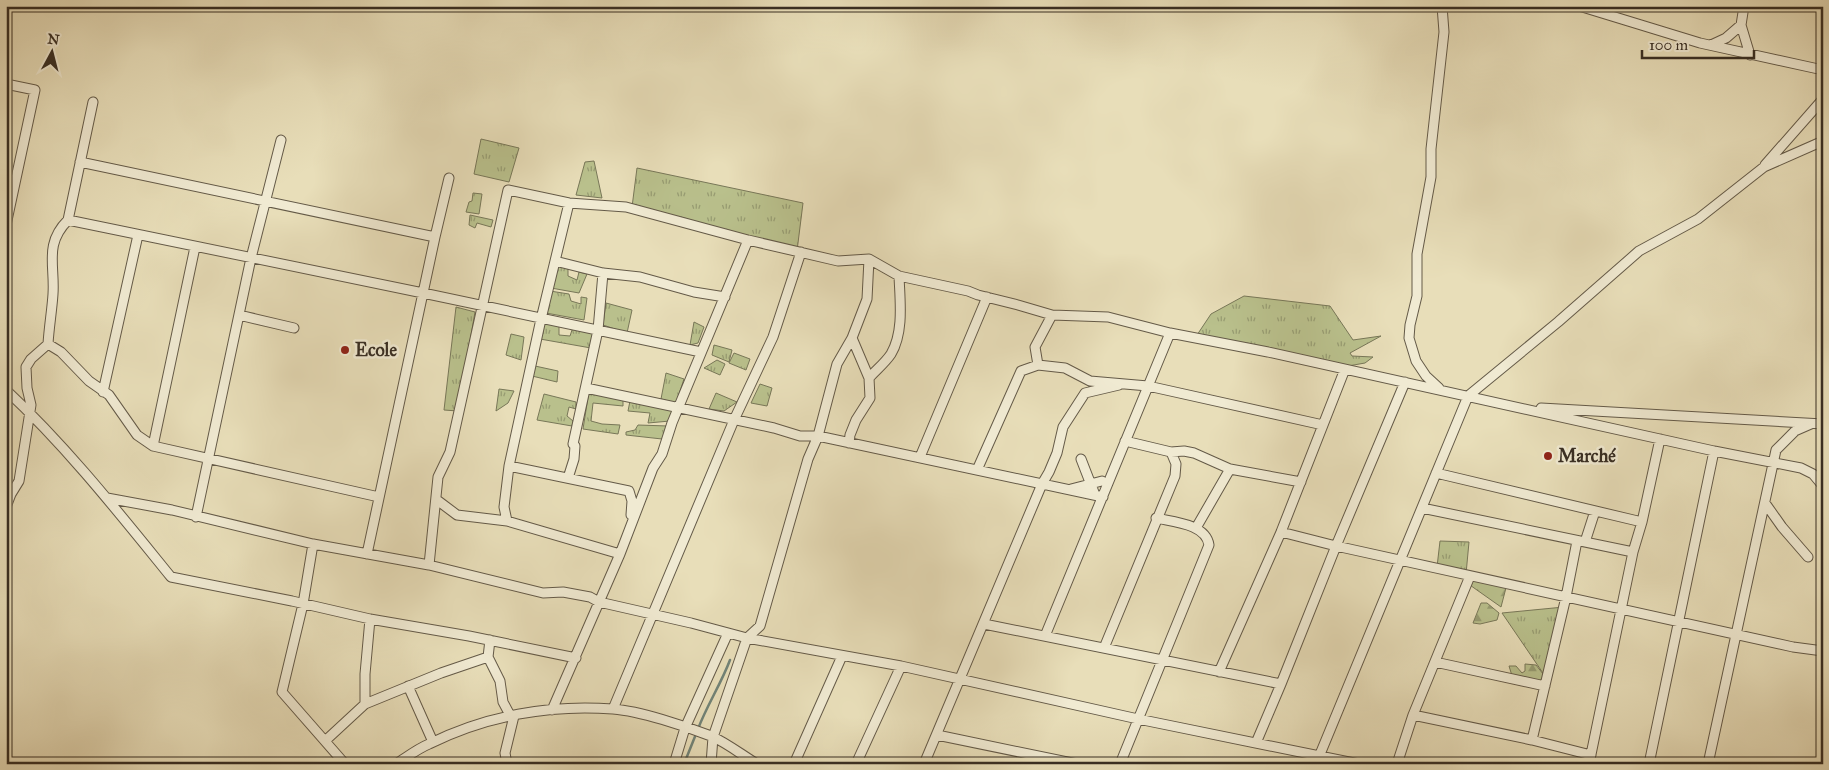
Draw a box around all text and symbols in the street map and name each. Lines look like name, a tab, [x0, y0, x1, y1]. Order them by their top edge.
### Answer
north arrow	[28, 28, 78, 78]
scale bar	[1642, 28, 1754, 60]
text: N	[47, 30, 61, 49]
text: 100 m	[1649, 36, 1689, 54]
place label: Ecole	[355, 339, 397, 361]
marker: Ecole	[339, 344, 351, 356]
place label: Marché	[1558, 445, 1616, 467]
marker: Marché	[1542, 450, 1554, 462]

